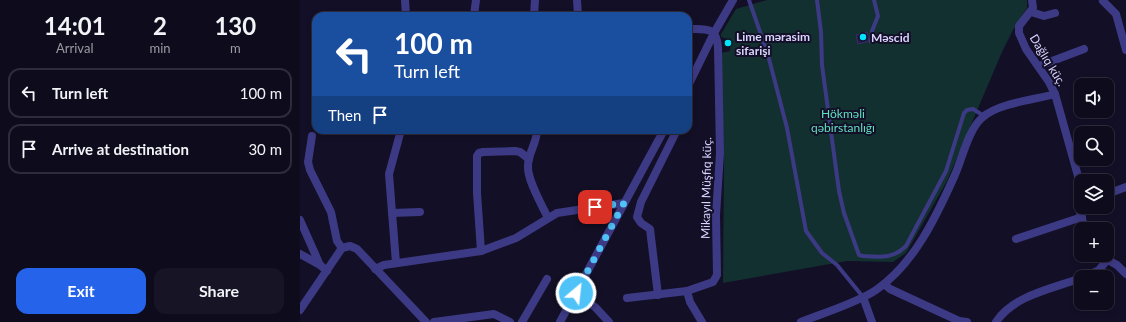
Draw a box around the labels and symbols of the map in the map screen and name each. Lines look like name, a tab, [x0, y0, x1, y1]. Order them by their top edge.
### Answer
place label: Lime mərasim sifarişi	[736, 29, 810, 58]
place label: Məscid	[871, 30, 910, 45]
street label: Dağlıq küç.	[1027, 31, 1069, 89]
marker: Məscid	[858, 32, 868, 42]
marker: Lime mərasim sifarişi	[723, 38, 733, 48]
park label: Hökməli qəbirstanlığı	[811, 106, 875, 135]
street label: Mikayıl Müşfiq küç.	[698, 137, 714, 239]
pin	[578, 190, 612, 224]
position arrow	[555, 272, 597, 314]

